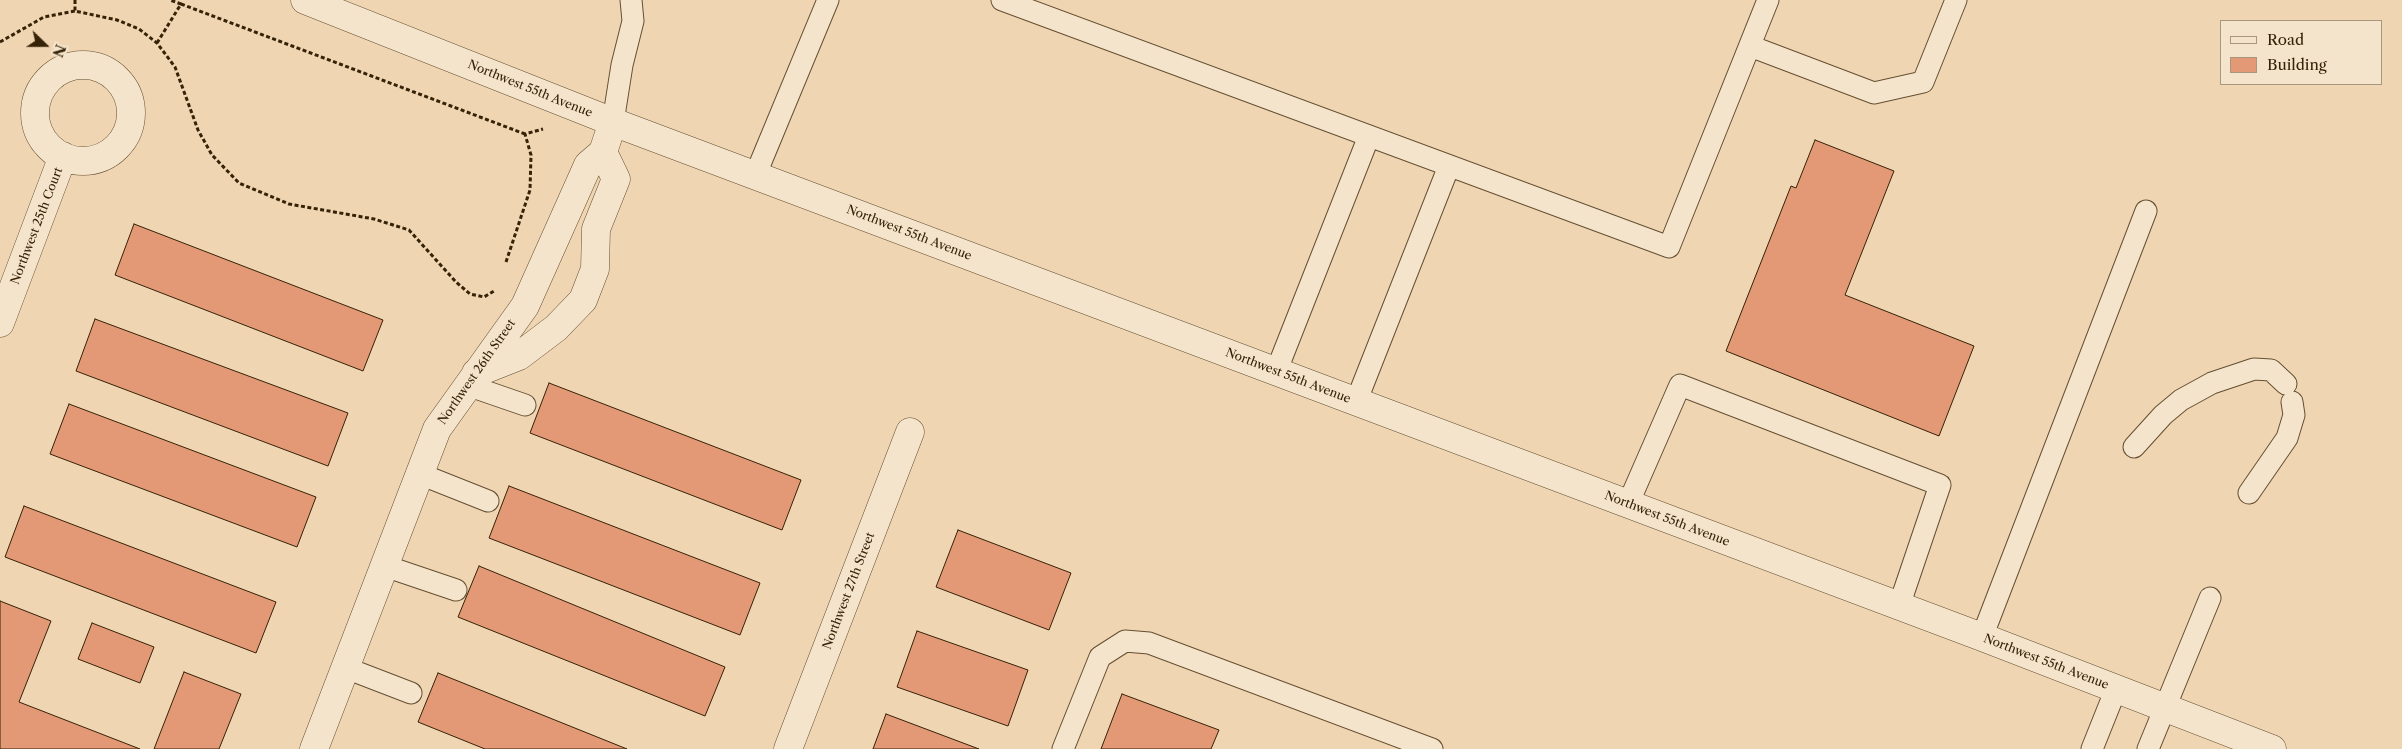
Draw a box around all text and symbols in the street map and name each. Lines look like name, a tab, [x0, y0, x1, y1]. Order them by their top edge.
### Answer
north arrow	[20, 20, 70, 70]
legend	[2220, 20, 2382, 85]
text: Road	[2267, 30, 2304, 49]
text: N	[48, 42, 70, 60]
text: Building	[2267, 55, 2327, 74]
street label: Northwest 55th Avenue	[466, 57, 594, 121]
street label: Northwest 25th Court	[8, 166, 66, 286]
street label: Northwest 55th Avenue	[844, 202, 974, 264]
street label: Northwest 26th Street	[435, 317, 519, 427]
street label: Northwest 55th Avenue	[1223, 345, 1353, 407]
street label: Northwest 55th Avenue	[1602, 488, 1732, 550]
street label: Northwest 27th Street	[820, 530, 878, 652]
street label: Northwest 55th Avenue	[1981, 631, 2111, 693]

